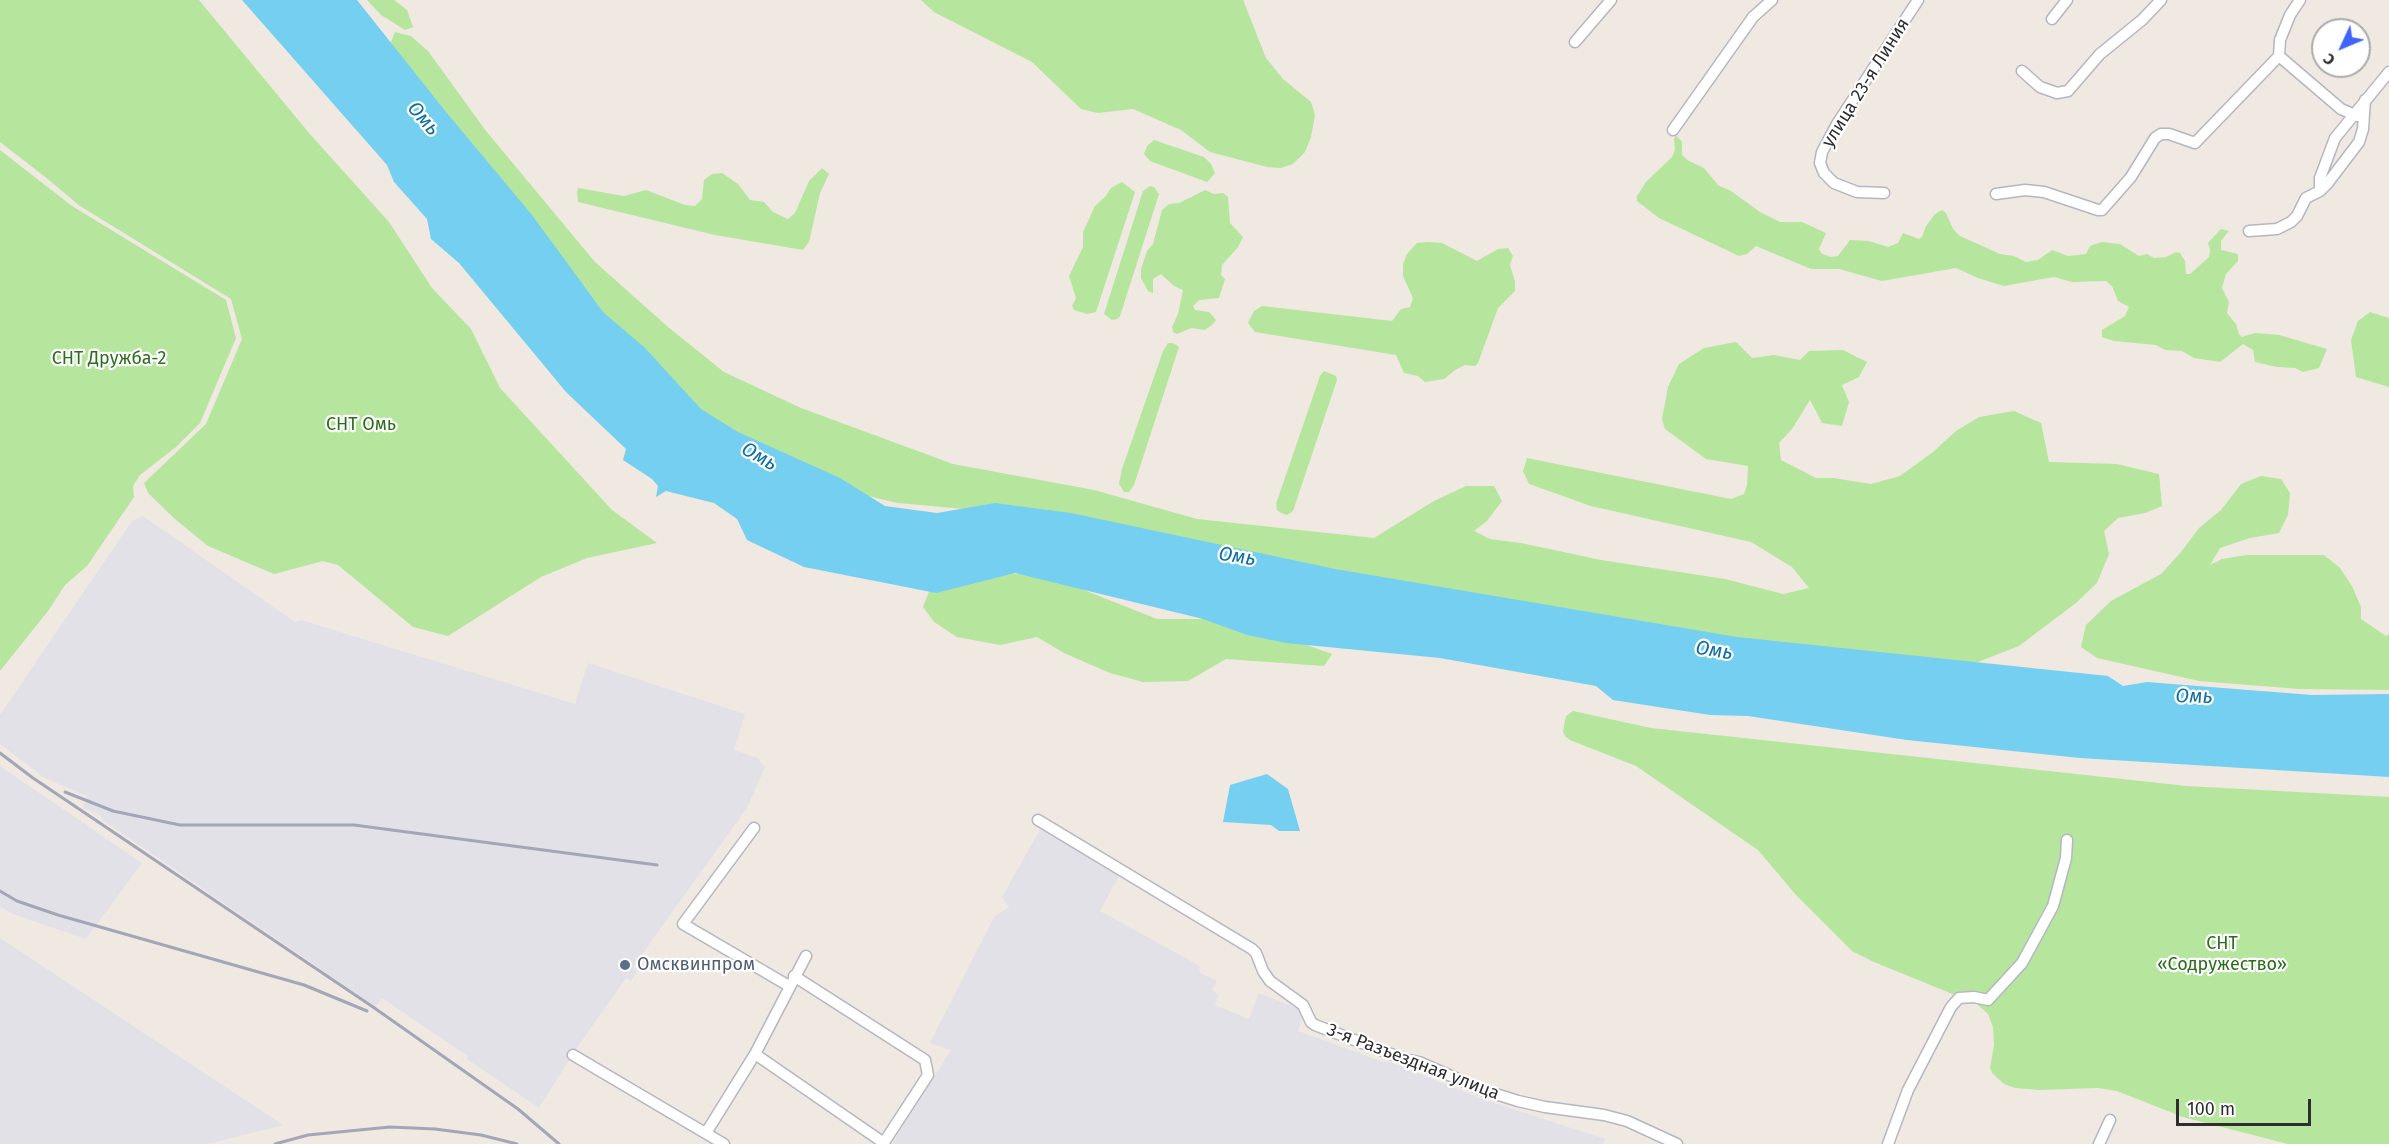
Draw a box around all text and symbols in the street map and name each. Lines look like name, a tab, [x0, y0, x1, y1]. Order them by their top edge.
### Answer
street label: улица 23-я Линия	[1818, 14, 1914, 152]
north arrow	[2311, 18, 2371, 78]
text: С	[2319, 50, 2339, 69]
water label: Омь	[402, 97, 444, 141]
park label: СНТ Дружба-2	[52, 348, 166, 370]
park label: СНТ Омь	[326, 414, 396, 436]
water label: Омь	[737, 437, 781, 477]
water label: Омь	[1217, 542, 1257, 572]
water label: Омь	[1694, 636, 1734, 666]
water label: Омь	[2175, 685, 2213, 709]
park label: СНТ «Содружество»	[2157, 933, 2287, 976]
place label: Омсквинпром	[637, 954, 755, 976]
marker: Омсквинпром	[618, 958, 632, 972]
street label: 3-я Разъездная улица	[1324, 1019, 1502, 1105]
scale bar	[2179, 1087, 2314, 1125]
text: 100 m	[2187, 1098, 2235, 1120]

